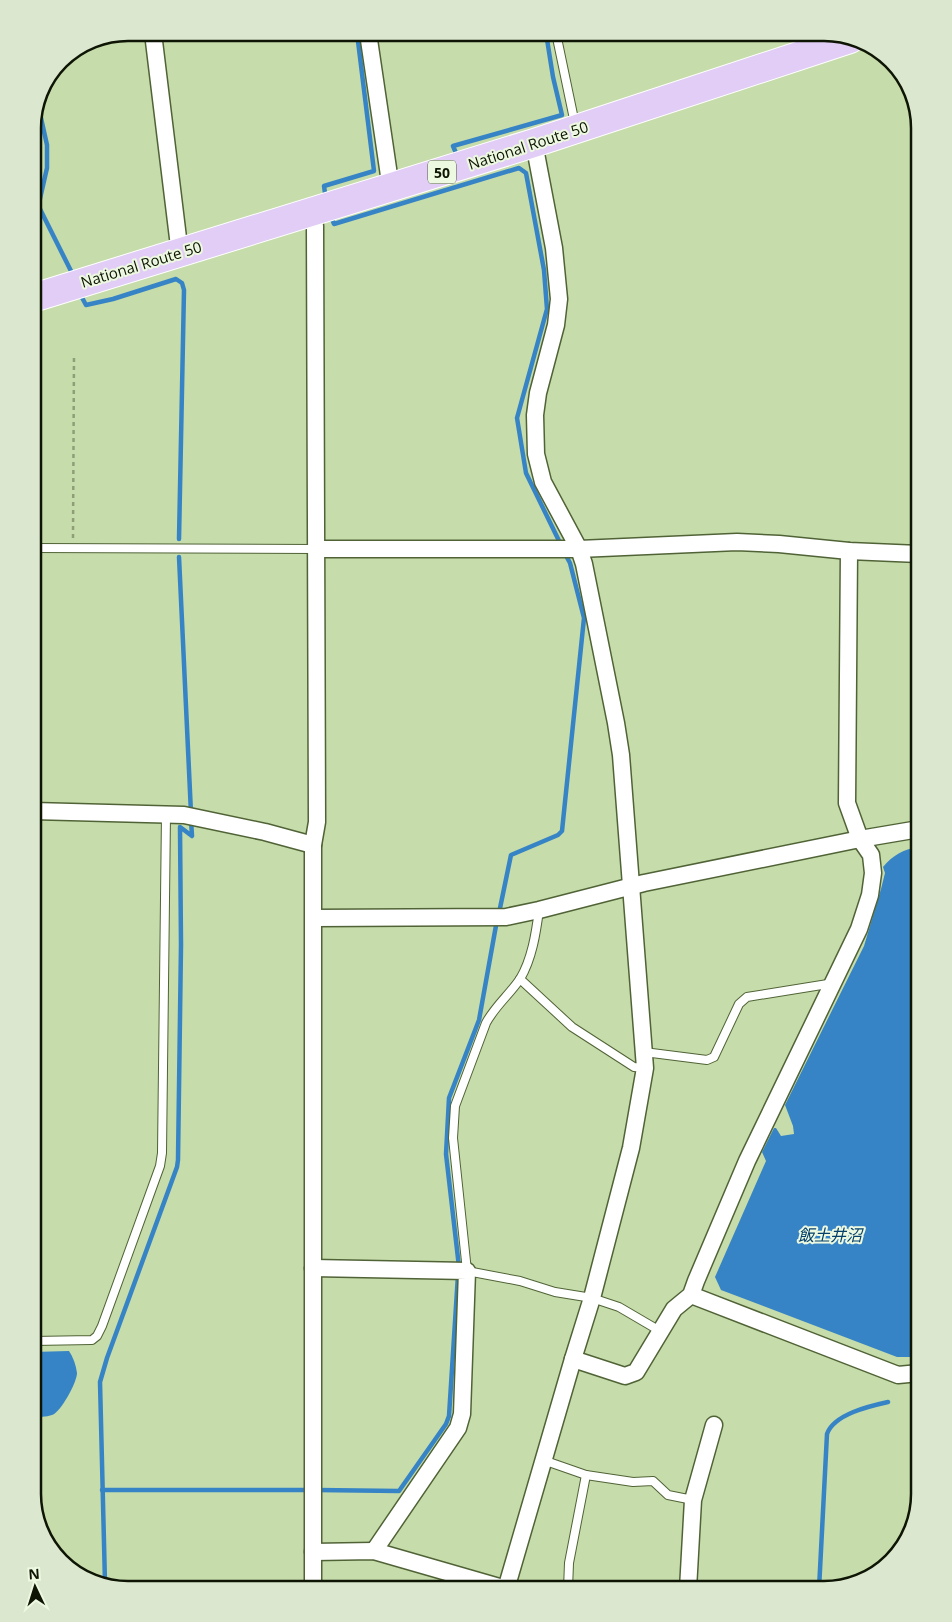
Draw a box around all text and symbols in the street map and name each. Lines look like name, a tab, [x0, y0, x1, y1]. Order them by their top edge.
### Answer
street label: National Route 50	[465, 116, 591, 174]
road number: 50	[428, 160, 456, 183]
street label: National Route 50	[78, 236, 204, 292]
water label: 飯土井沼	[798, 1224, 864, 1246]
north arrow	[10, 1562, 60, 1612]
text: N	[28, 1564, 40, 1583]

